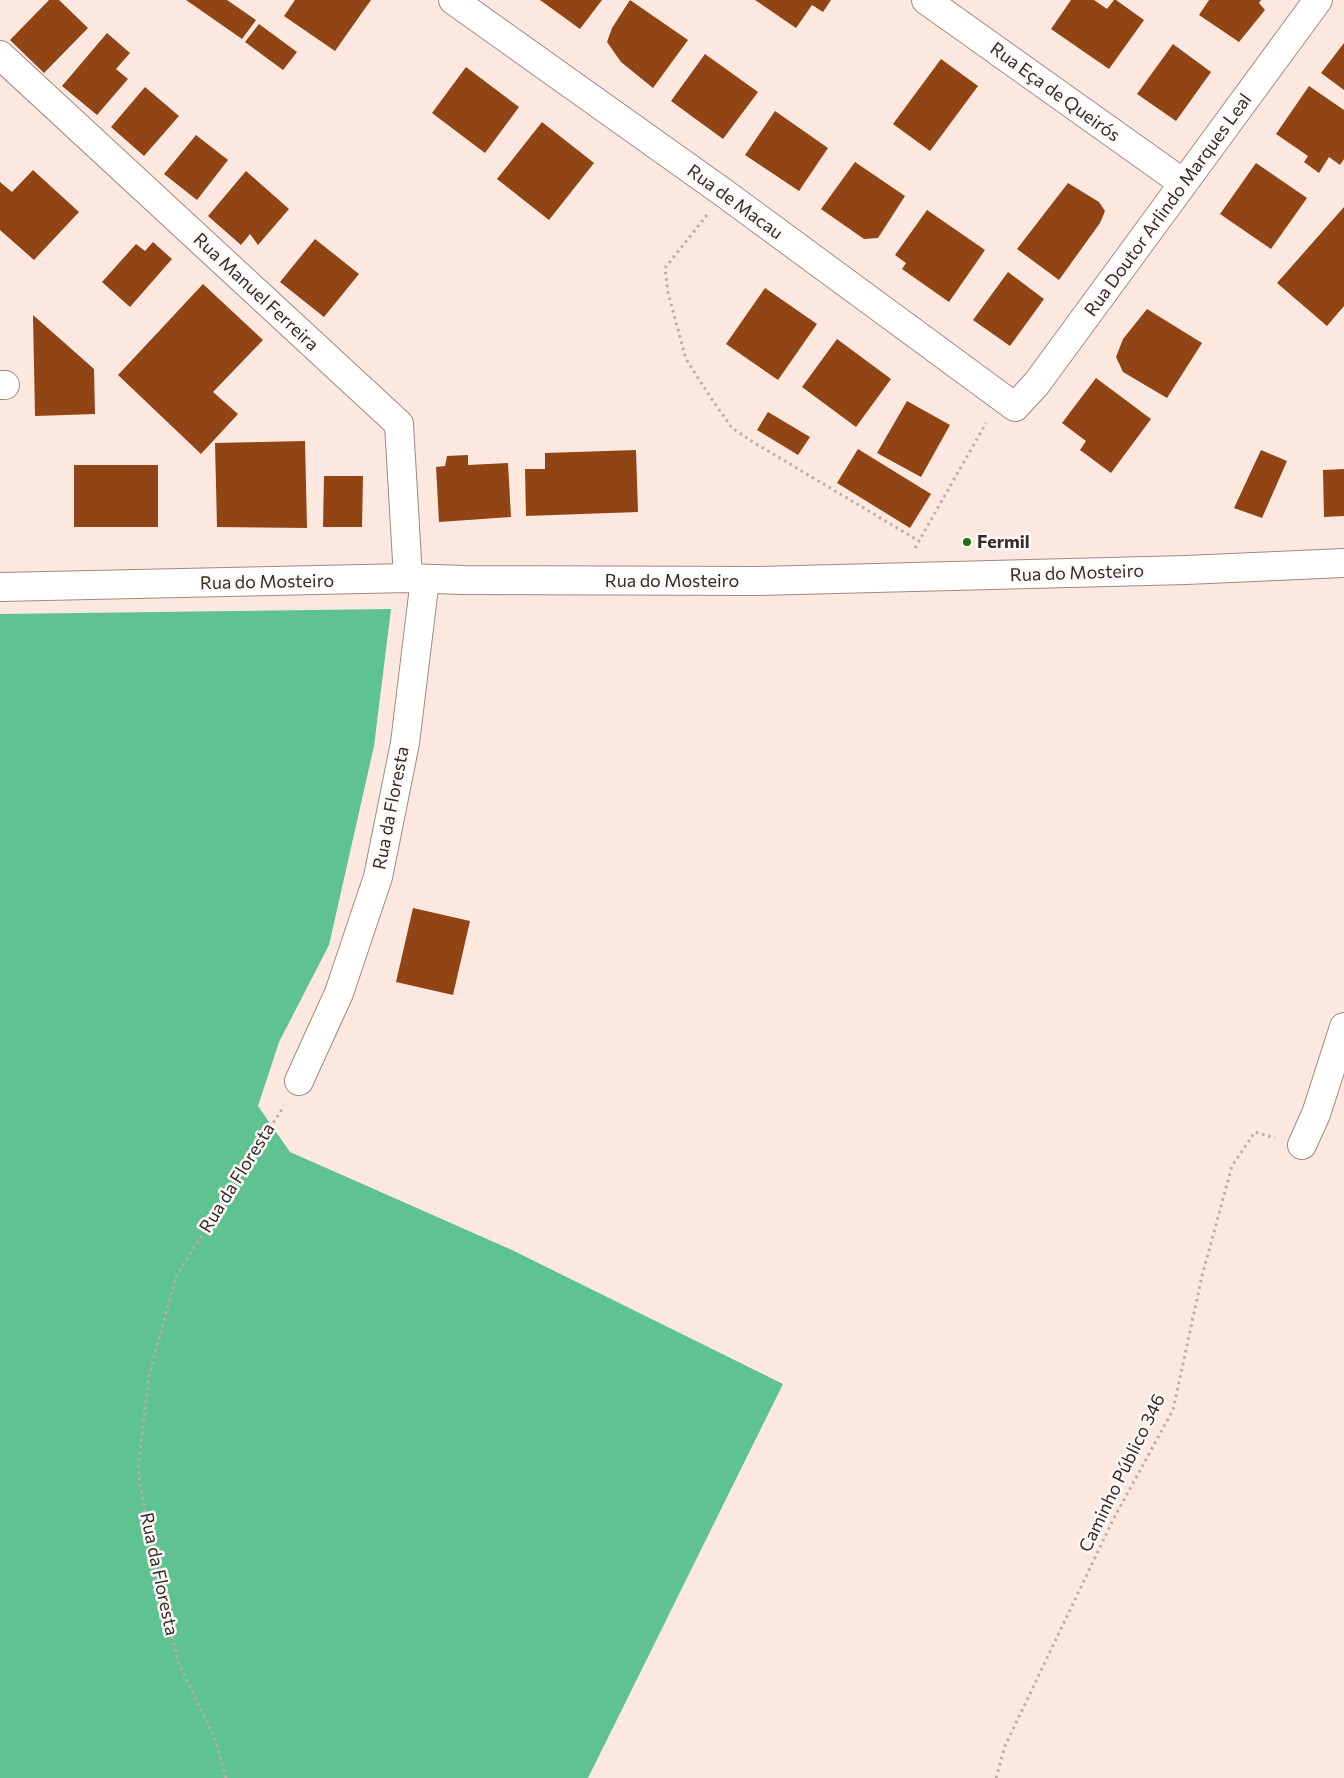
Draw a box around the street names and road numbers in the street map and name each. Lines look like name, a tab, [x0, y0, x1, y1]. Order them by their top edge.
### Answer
street label: Rua Eça de Queirós	[986, 38, 1124, 146]
street label: Rua Doutor Arlindo Marques Leal	[1080, 89, 1256, 321]
street label: Rua de Macau	[683, 160, 787, 244]
street label: Rua Manuel Ferreira	[189, 228, 323, 356]
street label: Rua do Mosteiro	[1009, 560, 1145, 586]
street label: Rua do Mosteiro	[200, 570, 334, 594]
street label: Rua do Mosteiro	[605, 570, 739, 592]
street label: Rua da Floresta	[368, 745, 414, 871]
street label: Rua da Floresta	[195, 1119, 279, 1237]
street label: Caminho Público 346	[1074, 1390, 1170, 1556]
street label: Rua da Floresta	[135, 1511, 183, 1637]

